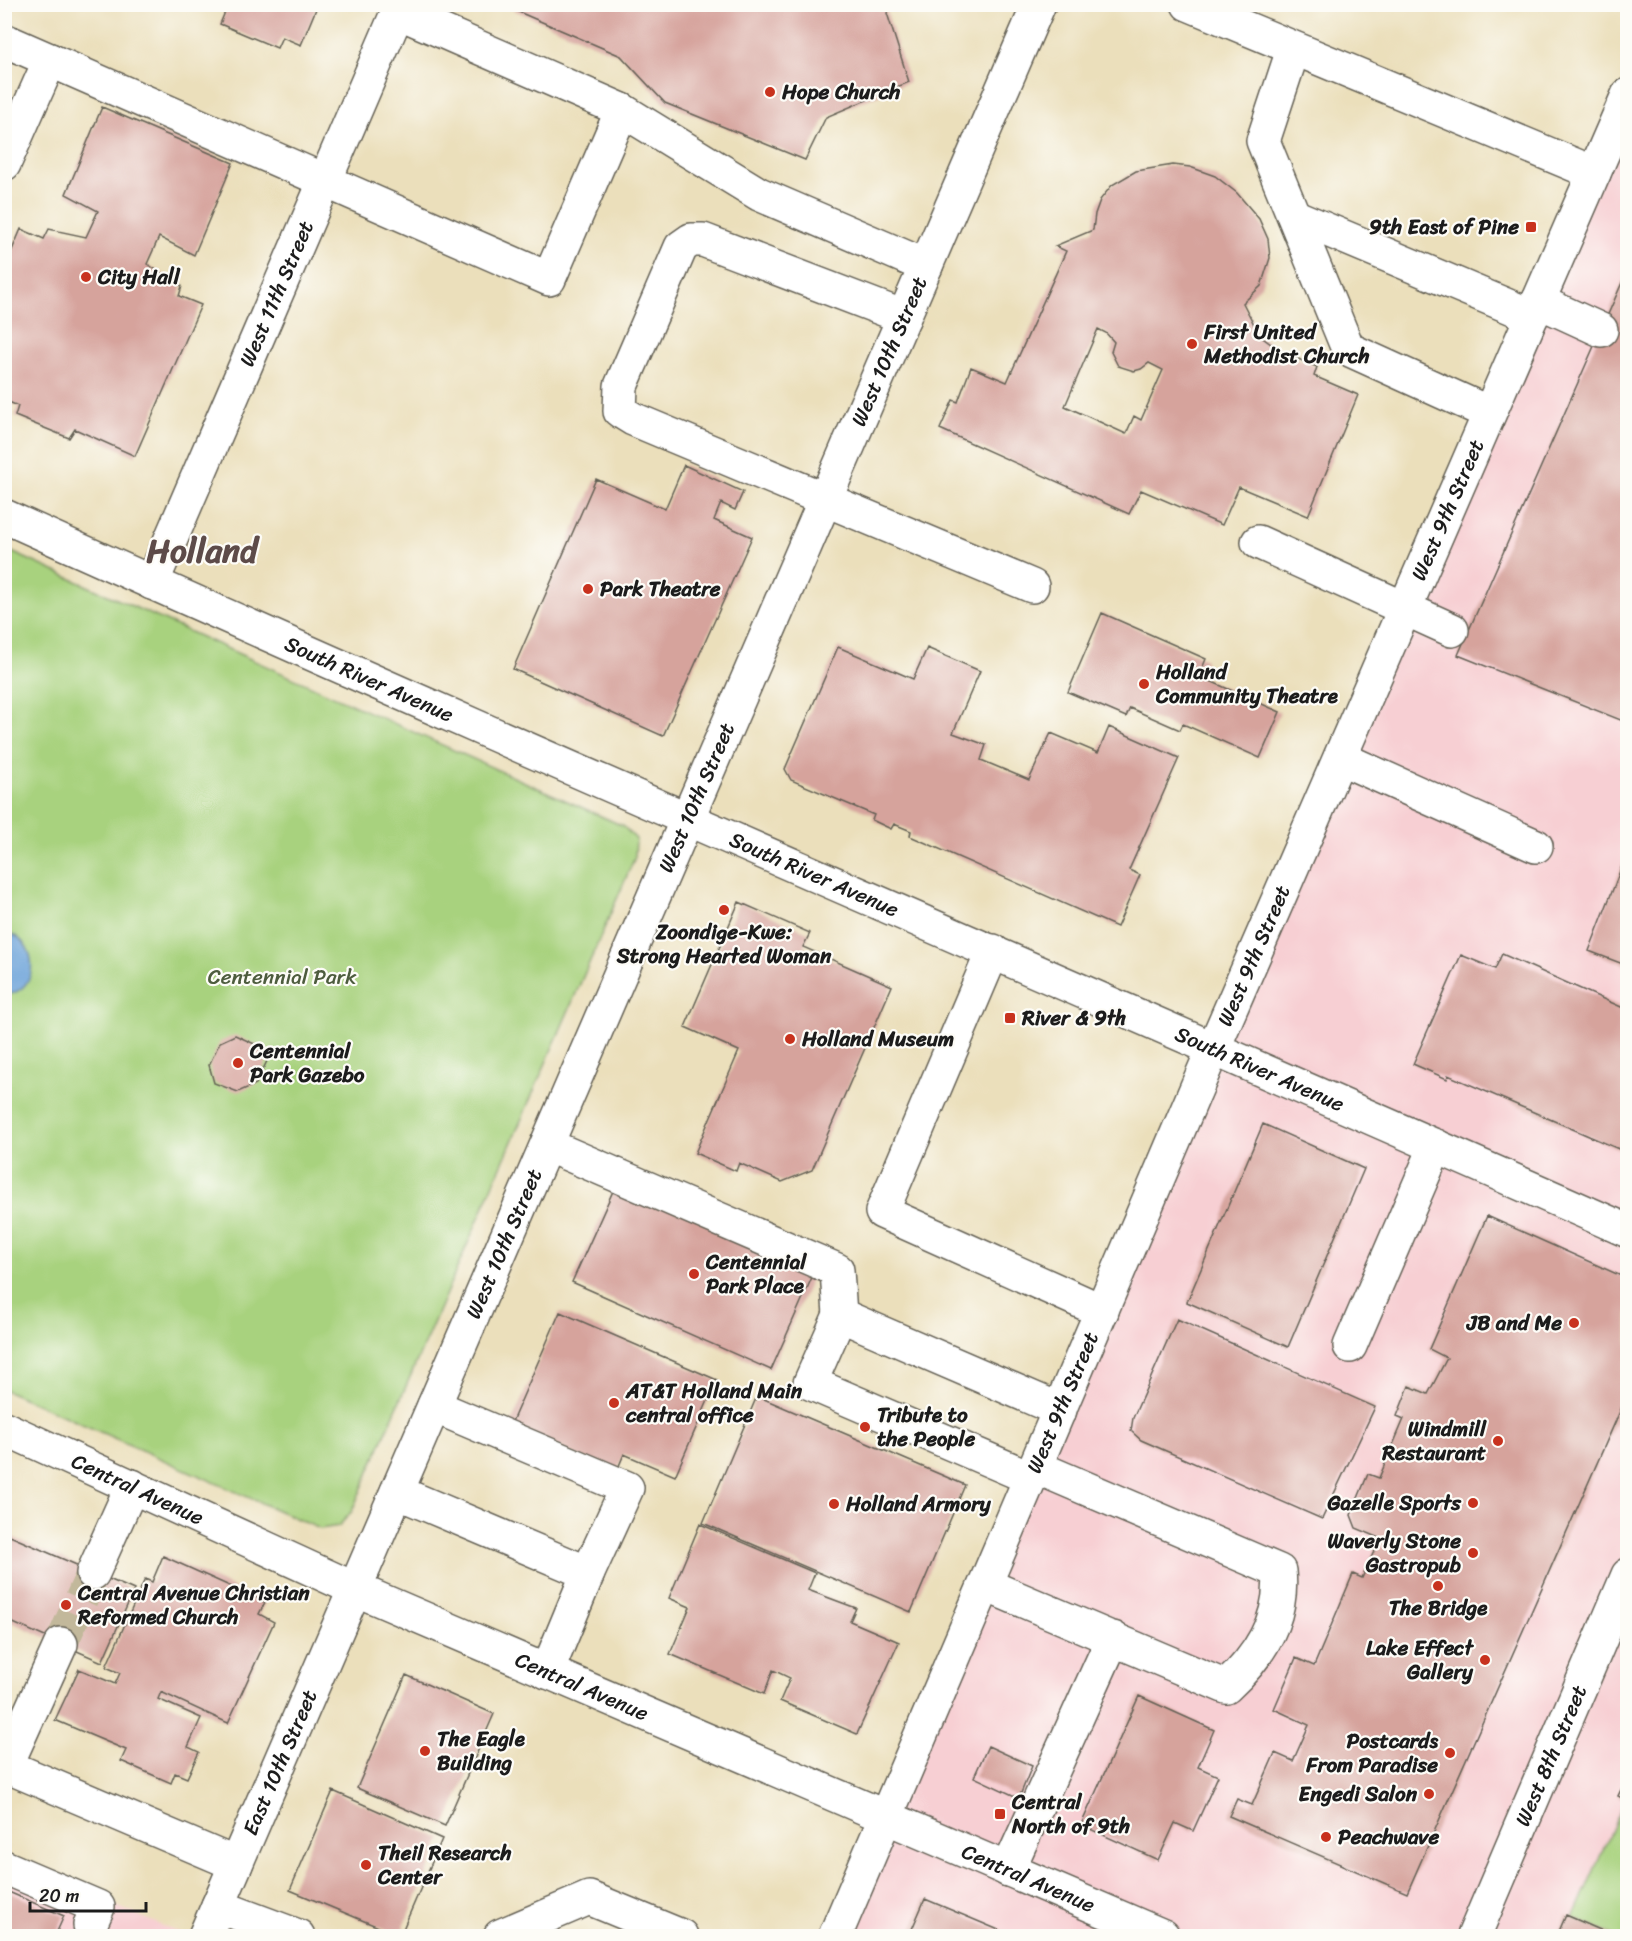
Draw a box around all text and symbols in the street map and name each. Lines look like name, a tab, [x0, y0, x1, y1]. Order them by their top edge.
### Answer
place label: Hope Church	[781, 73, 900, 111]
marker: Hope Church	[763, 85, 777, 99]
place label: 9th East of Pine	[1369, 208, 1519, 246]
street label: West 11th Street	[228, 214, 325, 373]
marker: 9th East of Pine	[1524, 220, 1538, 234]
place label: City Hall	[97, 258, 181, 296]
marker: City Hall	[79, 270, 93, 284]
street label: West 10th Street	[840, 270, 938, 432]
place label: First United Methodist Church	[1203, 313, 1369, 375]
marker: First United Methodist Church	[1185, 337, 1199, 351]
street label: West 9th Street	[1400, 433, 1495, 587]
district label: Holland	[147, 522, 260, 580]
place label: Park Theatre	[600, 570, 721, 608]
marker: Park Theatre	[581, 582, 595, 596]
street label: South River Avenue	[278, 625, 460, 733]
place label: Holland Community Theatre	[1155, 653, 1339, 715]
marker: Holland Community Theatre	[1137, 677, 1151, 691]
street label: West 10th Street	[647, 716, 746, 879]
street label: South River Avenue	[723, 821, 905, 928]
street label: West 9th Street	[1206, 879, 1301, 1032]
marker: Zoondige-Kwe: Strong Hearted Woman	[717, 903, 731, 917]
place label: Zoondige-Kwe: Strong Hearted Woman	[616, 913, 832, 975]
park label: Centennial Park	[208, 958, 357, 996]
place label: River & 9th	[1021, 999, 1126, 1037]
marker: River & 9th	[1003, 1011, 1017, 1025]
street label: South River Avenue	[1169, 1015, 1351, 1123]
place label: Holland Museum	[801, 1020, 954, 1058]
place label: Centennial Park Gazebo	[249, 1032, 365, 1094]
marker: Holland Museum	[783, 1032, 797, 1046]
marker: Centennial Park Gazebo	[231, 1056, 245, 1070]
street label: West 10th Street	[455, 1163, 553, 1325]
place label: Centennial Park Place	[705, 1243, 807, 1305]
marker: Centennial Park Place	[687, 1267, 701, 1281]
place label: JB and Me	[1466, 1304, 1562, 1342]
marker: JB and Me	[1567, 1316, 1581, 1330]
street label: West 9th Street	[1015, 1326, 1110, 1479]
place label: AT&T Holland Main central office	[625, 1372, 803, 1434]
marker: AT&T Holland Main central office	[607, 1396, 621, 1410]
place label: Tribute to the People	[877, 1396, 975, 1458]
place label: Windmill Restaurant	[1381, 1410, 1487, 1472]
marker: Tribute to the People	[858, 1420, 872, 1434]
marker: Windmill Restaurant	[1491, 1434, 1505, 1448]
street label: Central Avenue	[65, 1442, 210, 1536]
place label: Gazelle Sports	[1326, 1484, 1462, 1522]
place label: Holland Armory	[845, 1485, 992, 1523]
marker: Gazelle Sports	[1466, 1496, 1480, 1510]
marker: Holland Armory	[827, 1497, 841, 1511]
place label: Waverly Stone Gastropub	[1328, 1522, 1461, 1584]
marker: Waverly Stone Gastropub	[1466, 1546, 1480, 1560]
place label: Central Avenue Christian Reformed Church	[77, 1574, 310, 1636]
marker: The Bridge	[1431, 1579, 1445, 1593]
place label: The Bridge	[1389, 1589, 1488, 1627]
marker: Central Avenue Christian Reformed Church	[59, 1598, 73, 1612]
place label: Lake Effect Gallery	[1366, 1629, 1475, 1691]
street label: Central Avenue	[509, 1641, 655, 1732]
marker: Lake Effect Gallery	[1478, 1653, 1492, 1667]
street label: West 8th Street	[1504, 1679, 1598, 1833]
street label: East 10th Street	[232, 1684, 328, 1841]
place label: The Eagle Building	[437, 1720, 526, 1782]
place label: Postcards From Paradise	[1305, 1722, 1438, 1784]
marker: The Eagle Building	[418, 1744, 432, 1758]
marker: Postcards From Paradise	[1443, 1746, 1457, 1760]
place label: Engedi Salon	[1299, 1775, 1418, 1813]
place label: Central North of 9th	[1011, 1783, 1130, 1845]
marker: Engedi Salon	[1422, 1787, 1436, 1801]
marker: Central North of 9th	[993, 1807, 1007, 1821]
place label: Peachwave	[1338, 1818, 1439, 1856]
marker: Peachwave	[1319, 1830, 1333, 1844]
street label: Central Avenue	[956, 1833, 1101, 1924]
place label: Theil Research Center	[377, 1834, 512, 1896]
marker: Theil Research Center	[359, 1858, 373, 1872]
scale bar	[30, 1875, 146, 1913]
text: 20 m	[39, 1880, 79, 1912]

